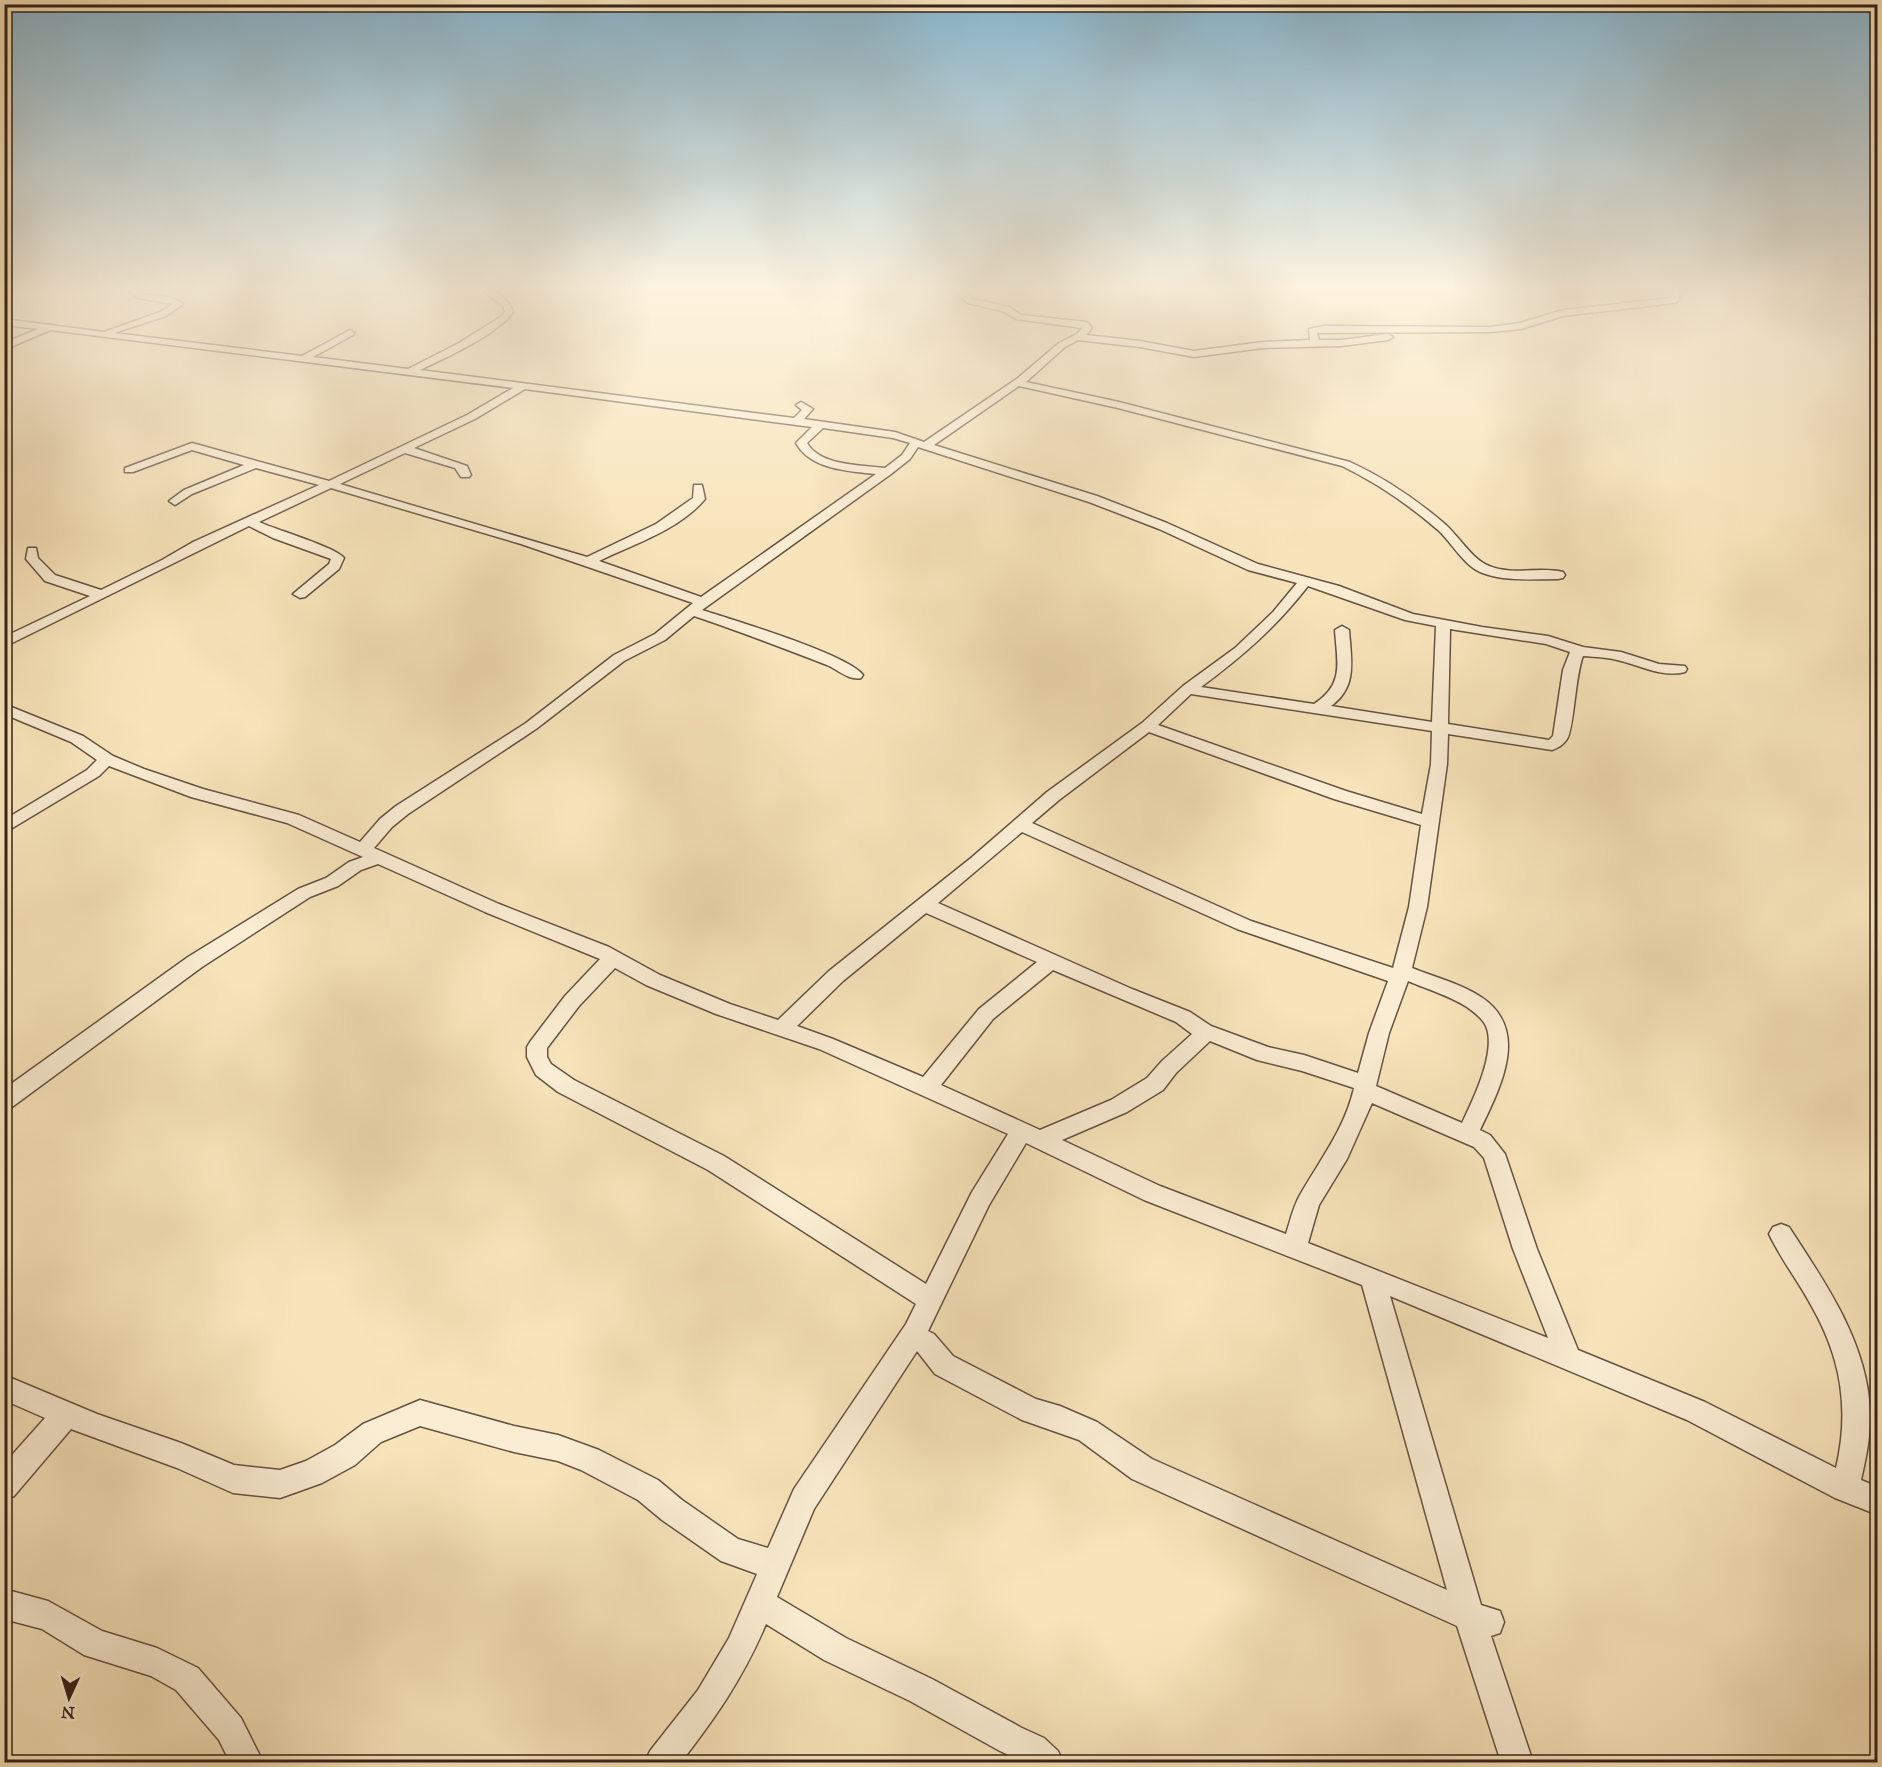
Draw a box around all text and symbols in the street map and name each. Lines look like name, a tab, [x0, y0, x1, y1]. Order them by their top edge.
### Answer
north arrow	[39, 1668, 99, 1728]
text: N	[60, 1702, 75, 1722]

